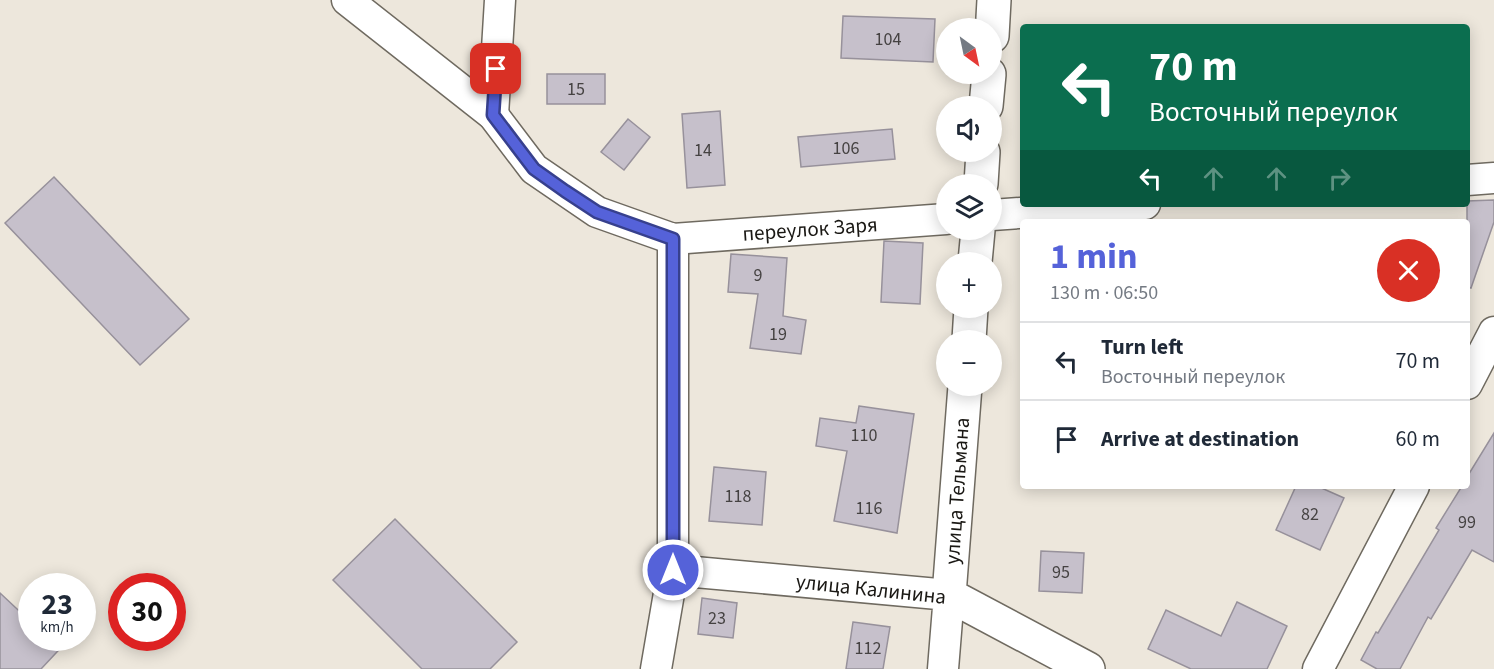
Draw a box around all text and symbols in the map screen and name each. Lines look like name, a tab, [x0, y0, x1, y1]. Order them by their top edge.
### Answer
north arrow	[936, 18, 1002, 84]
map controls	[936, 18, 1002, 396]
house number: 104	[875, 27, 901, 52]
text: 70 m	[1149, 37, 1238, 97]
pin	[470, 43, 521, 94]
icon: left	[1050, 48, 1128, 126]
icon: arrive	[479, 52, 512, 85]
house number: 15	[567, 77, 585, 102]
text: Восточный переулок	[1149, 93, 1398, 132]
button: sound	[936, 96, 1002, 162]
house number: 106	[833, 136, 859, 161]
house number: 14	[694, 138, 712, 163]
icon: left	[1134, 162, 1167, 195]
icon: ahead	[1197, 162, 1230, 195]
icon: ahead	[1260, 162, 1293, 195]
icon: right	[1323, 162, 1356, 195]
button: layers	[936, 174, 1002, 240]
street label: переулок Заря	[741, 209, 879, 249]
text: 1 min	[1050, 231, 1138, 282]
button: close	[1377, 239, 1440, 302]
button: +	[936, 252, 1002, 318]
house number: 9	[754, 263, 763, 288]
text: 130 m · 06:50	[1050, 279, 1158, 307]
house number: 19	[769, 322, 787, 347]
button: −	[936, 330, 1002, 396]
text: Turn left	[1101, 331, 1183, 363]
icon: left	[1050, 345, 1083, 378]
text: 70 m	[1395, 345, 1440, 377]
text: Восточный переулок	[1101, 363, 1285, 391]
street label: улица Тельмана	[937, 417, 977, 565]
house number: 110	[851, 423, 877, 448]
icon: arrive	[1050, 423, 1083, 456]
text: Arrive at destination	[1101, 423, 1299, 455]
text: 60 m	[1395, 423, 1440, 455]
house number: 118	[725, 484, 751, 509]
house number: 116	[856, 496, 882, 521]
house number: 82	[1301, 502, 1319, 527]
house number: 99	[1458, 510, 1476, 535]
position arrow	[641, 538, 705, 602]
house number: 95	[1052, 560, 1070, 585]
street label: улица Калинина	[794, 566, 948, 612]
speed limit sign: 30	[108, 573, 186, 651]
text: 23	[41, 583, 73, 626]
house number: 23	[708, 606, 726, 631]
text: km/h	[40, 617, 74, 638]
house number: 112	[855, 636, 881, 661]

